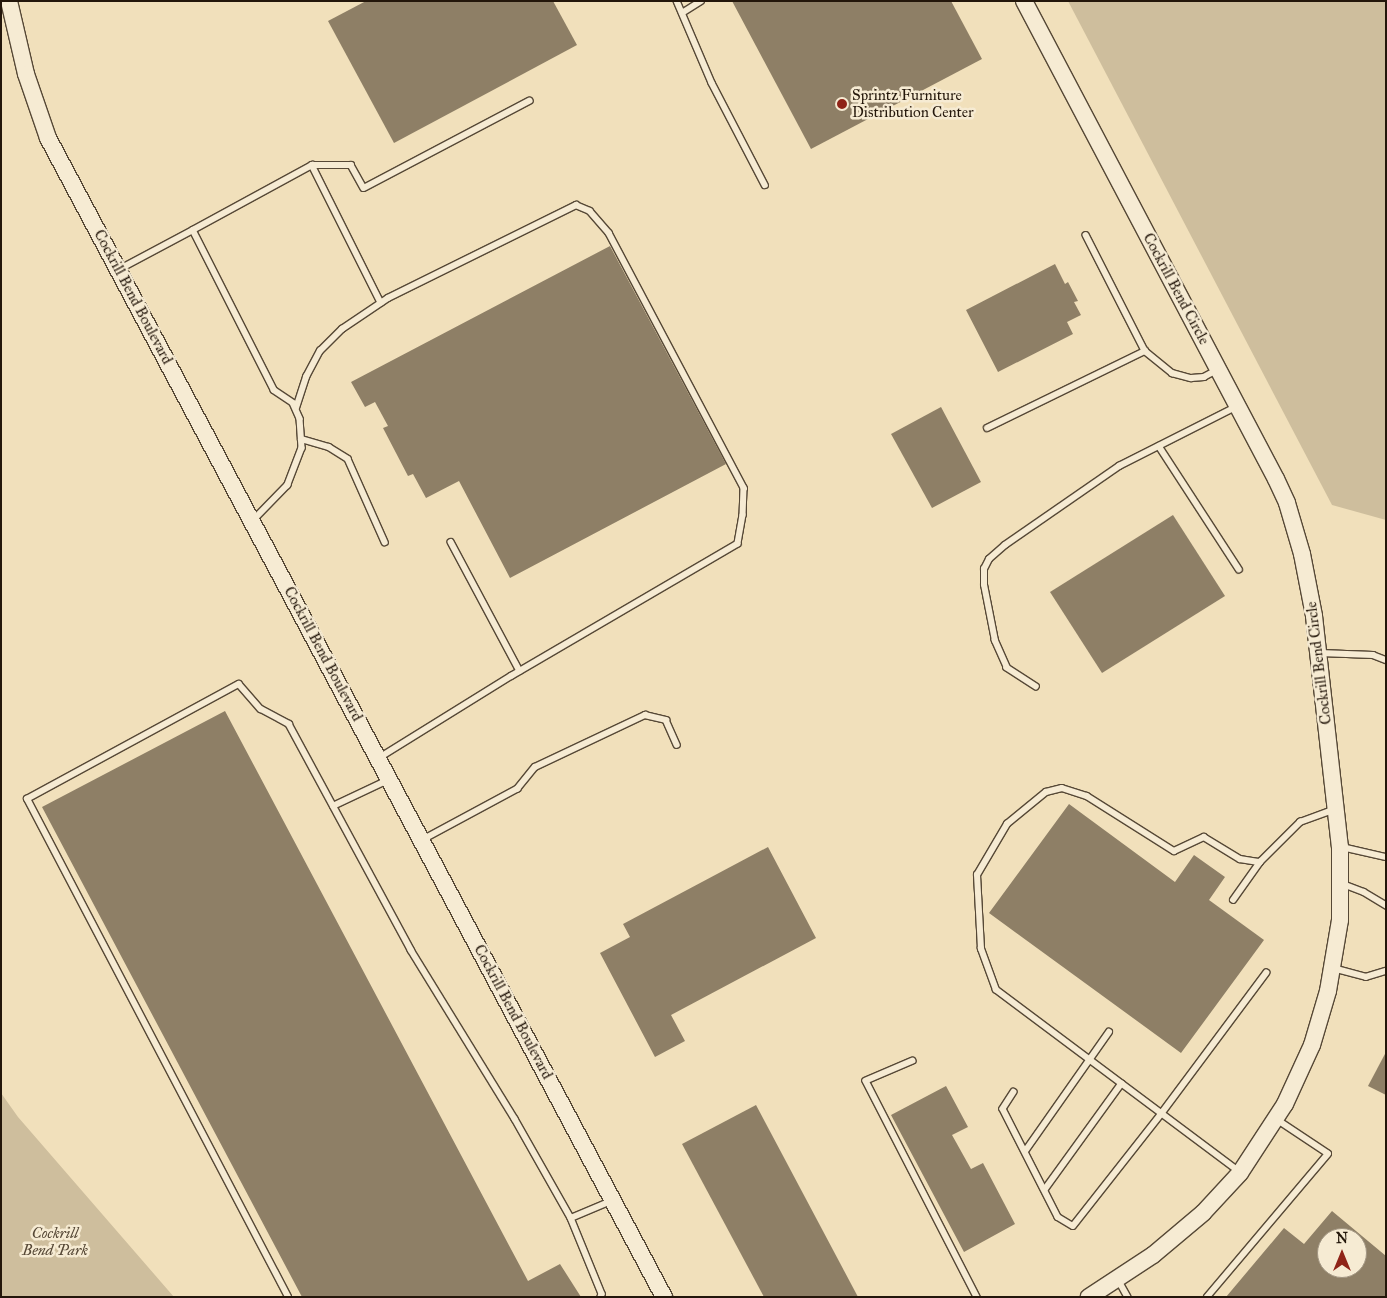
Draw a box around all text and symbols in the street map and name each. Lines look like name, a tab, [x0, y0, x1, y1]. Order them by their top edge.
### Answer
place label: Sprintz Furniture Distribution Center	[852, 86, 974, 121]
marker: Sprintz Furniture Distribution Center	[836, 98, 848, 110]
street label: Cockrill Bend Boulevard	[90, 227, 176, 367]
street label: Cockrill Bend Circle	[1139, 230, 1213, 348]
street label: Cockrill Bend Boulevard	[280, 584, 366, 724]
street label: Cockrill Bend Circle	[1303, 600, 1335, 726]
street label: Cockrill Bend Boulevard	[470, 942, 556, 1082]
park label: Cockrill Bend Park	[22, 1224, 88, 1259]
north arrow	[1317, 1228, 1367, 1278]
text: N	[1336, 1230, 1348, 1247]

